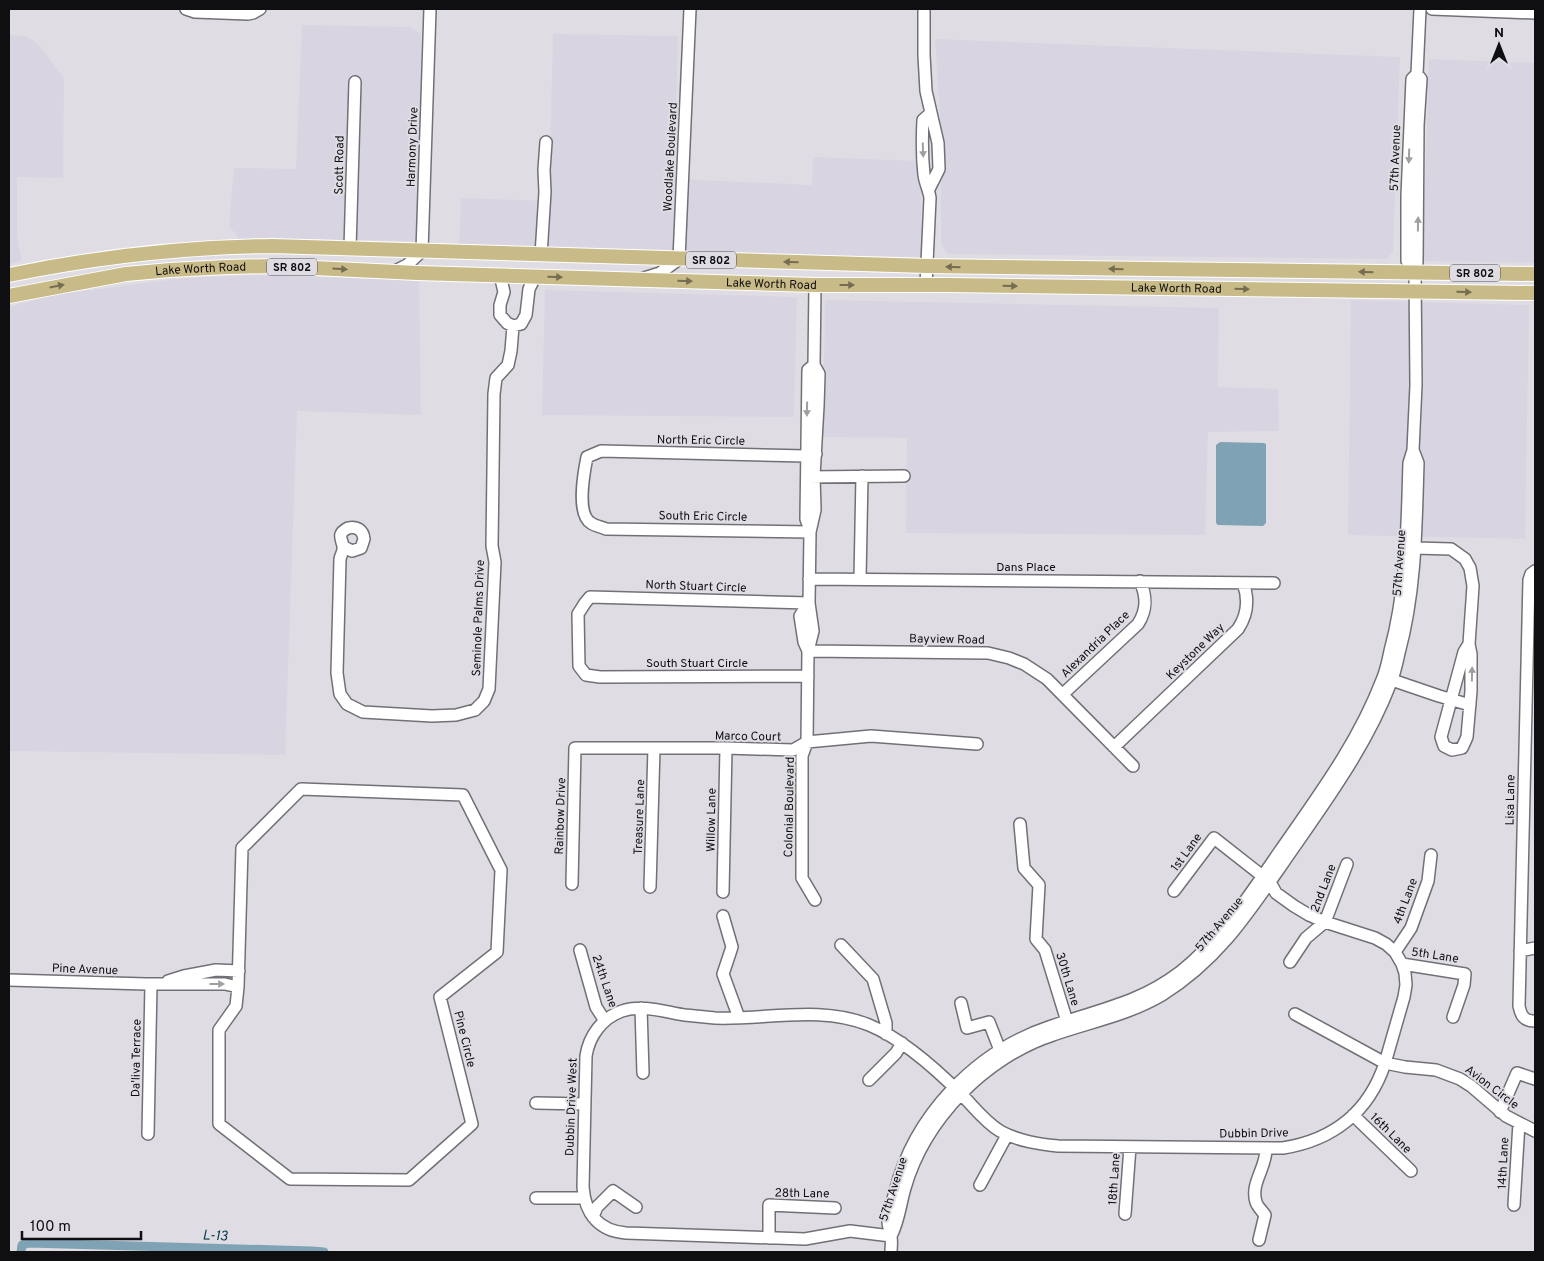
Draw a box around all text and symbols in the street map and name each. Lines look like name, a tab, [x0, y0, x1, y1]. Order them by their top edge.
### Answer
north arrow	[1474, 20, 1524, 70]
text: N	[1494, 25, 1504, 42]
street label: Woodlake Boulevard	[660, 102, 682, 212]
street label: Harmony Drive	[404, 107, 422, 188]
street label: 57th Avenue	[1387, 124, 1405, 192]
street label: Scott Road	[331, 135, 349, 195]
one-way arrow	[919, 142, 927, 158]
one-way arrow	[1404, 148, 1412, 164]
one-way arrow	[1414, 216, 1422, 232]
road number: SR 802	[686, 252, 736, 268]
road number: SR 802	[267, 258, 317, 276]
one-way arrow	[783, 258, 799, 266]
street label: Lake Worth Road	[155, 260, 246, 280]
one-way arrow	[945, 263, 961, 271]
road number: SR 802	[1450, 264, 1500, 282]
one-way arrow	[1108, 265, 1124, 273]
one-way arrow	[332, 266, 348, 274]
one-way arrow	[1358, 268, 1374, 276]
one-way arrow	[547, 274, 563, 282]
street label: Lake Worth Road	[726, 275, 817, 294]
one-way arrow	[677, 277, 693, 285]
street label: Lake Worth Road	[1131, 280, 1222, 298]
one-way arrow	[840, 281, 856, 289]
one-way arrow	[49, 282, 64, 290]
one-way arrow	[1002, 282, 1018, 290]
one-way arrow	[1235, 285, 1251, 293]
one-way arrow	[1457, 289, 1473, 297]
one-way arrow	[803, 401, 811, 417]
street label: North Eric Circle	[657, 432, 745, 450]
street label: South Eric Circle	[659, 508, 747, 526]
street label: 57th Avenue	[1390, 529, 1410, 597]
street label: Seminole Palms Drive	[469, 559, 489, 677]
street label: Dans Place	[996, 560, 1056, 576]
street label: North Stuart Circle	[645, 577, 747, 597]
street label: Alexandria Place	[1058, 608, 1134, 682]
street label: Keystone Way	[1163, 620, 1228, 683]
street label: Bayview Road	[909, 631, 985, 649]
street label: South Stuart Circle	[646, 656, 748, 672]
one-way arrow	[1468, 666, 1476, 682]
street label: Marco Court	[715, 728, 781, 746]
street label: Colonial Boulevard	[781, 757, 799, 857]
street label: Lisa Lane	[1503, 774, 1519, 826]
street label: Rainbow Drive	[552, 777, 570, 855]
street label: Treasure Lane	[631, 779, 649, 855]
street label: Willow Lane	[703, 788, 721, 852]
street label: 1st Lane	[1168, 830, 1206, 875]
street label: 2nd Lane	[1307, 862, 1340, 915]
street label: 4th Lane	[1390, 876, 1422, 927]
street label: 57th Avenue	[1192, 894, 1247, 955]
street label: 5th Lane	[1410, 944, 1460, 968]
street label: 30th Lane	[1051, 951, 1083, 1008]
street label: 24th Lane	[588, 953, 621, 1010]
street label: Pine Avenue	[51, 961, 118, 979]
one-way arrow	[209, 980, 225, 988]
street label: Pine Circle	[449, 1009, 479, 1069]
street label: Da'liva Terrace	[128, 1019, 146, 1097]
street label: Dubbin Drive West	[562, 1058, 582, 1156]
street label: Avion Circle	[1461, 1062, 1522, 1113]
street label: 16th Lane	[1366, 1110, 1415, 1158]
street label: Dubbin Drive	[1219, 1125, 1289, 1143]
street label: 14th Lane	[1495, 1137, 1513, 1190]
street label: 18th Lane	[1105, 1153, 1125, 1206]
street label: 57th Avenue	[876, 1155, 912, 1224]
street label: 28th Lane	[774, 1186, 830, 1202]
scale bar	[22, 1208, 141, 1240]
text: 100 m	[30, 1218, 71, 1237]
water label: L-13	[202, 1228, 229, 1245]

